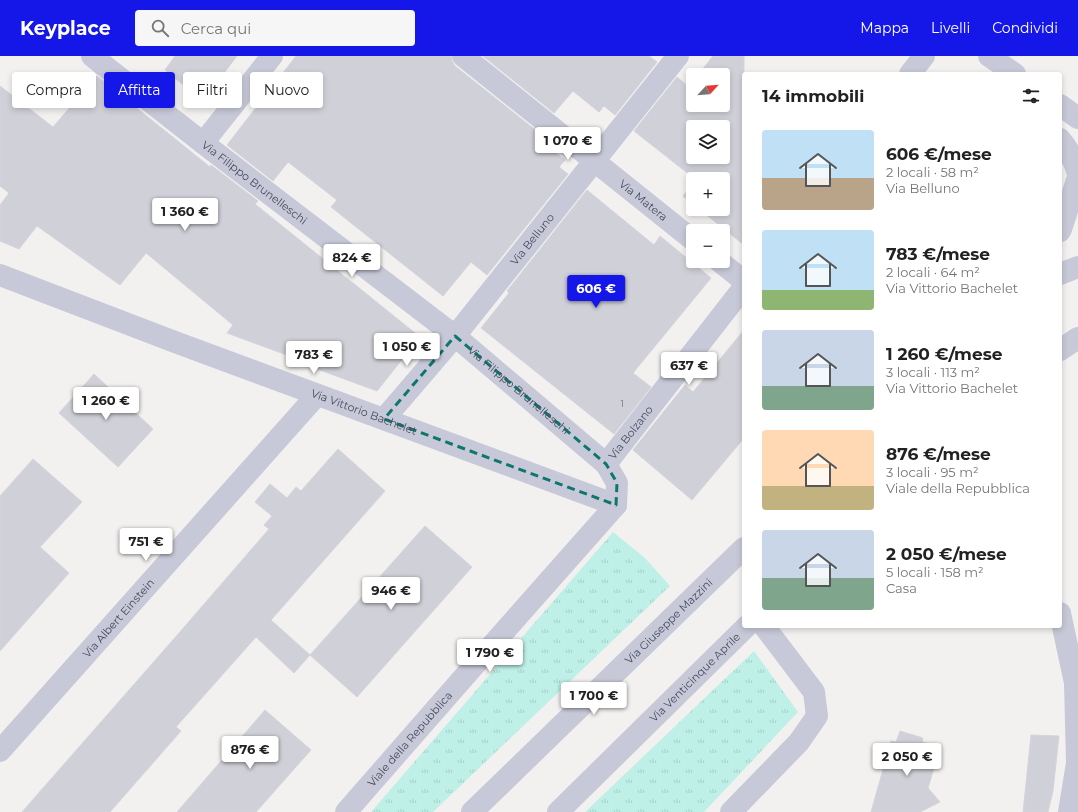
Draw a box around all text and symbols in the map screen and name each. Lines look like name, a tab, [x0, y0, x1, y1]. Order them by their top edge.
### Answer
search box	[135, 10, 415, 46]
text: Keyplace	[20, 17, 111, 40]
icon: search	[149, 17, 171, 39]
text: Cerca qui	[181, 19, 251, 38]
text: Mappa	[860, 19, 909, 37]
text: Livelli	[931, 19, 970, 37]
text: Condividi	[992, 19, 1058, 37]
north arrow	[686, 68, 730, 112]
map controls	[686, 68, 730, 268]
chip: Compra	[12, 72, 96, 108]
chip: Affitta	[104, 72, 175, 108]
chip: Filtri	[183, 72, 242, 108]
chip: Nuovo	[250, 72, 323, 108]
icon: filters	[1020, 85, 1042, 107]
text: 14 immobili	[762, 86, 864, 106]
button: layers	[686, 120, 730, 164]
pin: 1 070 €	[531, 127, 605, 161]
text: 1 070 €	[544, 132, 592, 148]
street label: Via Filippo Brunelleschi	[199, 138, 310, 227]
text: 606 €/mese	[886, 144, 992, 164]
icon: home	[794, 146, 842, 194]
text: 2 locali · 58 m²	[886, 164, 979, 180]
button: +	[686, 172, 730, 216]
street label: Via Matera	[616, 177, 670, 224]
text: Via Belluno	[886, 180, 960, 196]
pin: 1 360 €	[148, 198, 222, 232]
text: 1 360 €	[161, 203, 209, 219]
street label: Via Belluno	[507, 210, 557, 268]
button: −	[686, 224, 730, 268]
pin: 824 €	[324, 244, 380, 278]
text: 783 €/mese	[886, 244, 990, 264]
icon: home	[794, 246, 842, 294]
text: 824 €	[332, 249, 372, 265]
text: 2 locali · 64 m²	[886, 264, 980, 280]
pin: 606 €	[568, 275, 624, 309]
text: 606 €	[576, 280, 616, 296]
text: Via Vittorio Bachelet	[886, 280, 1018, 296]
pin: 1 050 €	[370, 333, 444, 367]
text: 1 050 €	[383, 338, 431, 354]
pin: 783 €	[286, 341, 342, 375]
street label: Via Filippo Brunelleschi	[465, 343, 573, 437]
text: 1 260 €/mese	[886, 344, 1002, 364]
text: 783 €	[295, 346, 333, 362]
icon: home	[794, 346, 842, 394]
pin: 637 €	[661, 352, 717, 386]
text: 637 €	[670, 357, 708, 373]
text: 3 locali · 113 m²	[886, 364, 980, 380]
text: Via Vittorio Bachelet	[886, 380, 1018, 396]
street label: Via Vittorio Bachelet	[309, 386, 420, 438]
pin: 1 260 €	[69, 387, 143, 421]
text: 1 260 €	[82, 392, 130, 408]
house number: 1	[620, 398, 624, 409]
street label: Via Bolzano	[605, 403, 656, 462]
text: 876 €/mese	[886, 444, 991, 464]
icon: home	[794, 446, 842, 494]
text: 3 locali · 95 m²	[886, 464, 979, 480]
text: Viale della Repubblica	[886, 480, 1030, 496]
pin: 751 €	[118, 528, 174, 562]
text: 751 €	[129, 533, 163, 549]
text: 2 050 €/mese	[886, 544, 1007, 564]
icon: home	[794, 546, 842, 594]
text: 5 locali · 158 m²	[886, 564, 984, 580]
street label: Via Giuseppe Mazzini	[622, 575, 715, 667]
street label: Via Albert Einstein	[79, 576, 157, 661]
pin: 946 €	[363, 577, 419, 611]
text: Casa	[886, 580, 917, 596]
text: 946 €	[371, 582, 411, 598]
street label: Via Venticinque Aprile	[647, 629, 743, 725]
pin: 1 790 €	[453, 639, 527, 673]
text: 1 790 €	[466, 644, 514, 660]
pin: 1 700 €	[557, 682, 631, 716]
text: 1 700 €	[570, 687, 618, 703]
street label: Viale della Repubblica	[364, 688, 455, 789]
pin: 876 €	[222, 736, 278, 770]
text: 876 €	[231, 741, 269, 757]
pin: 2 050 €	[870, 743, 944, 777]
text: 2 050 €	[882, 748, 932, 764]

